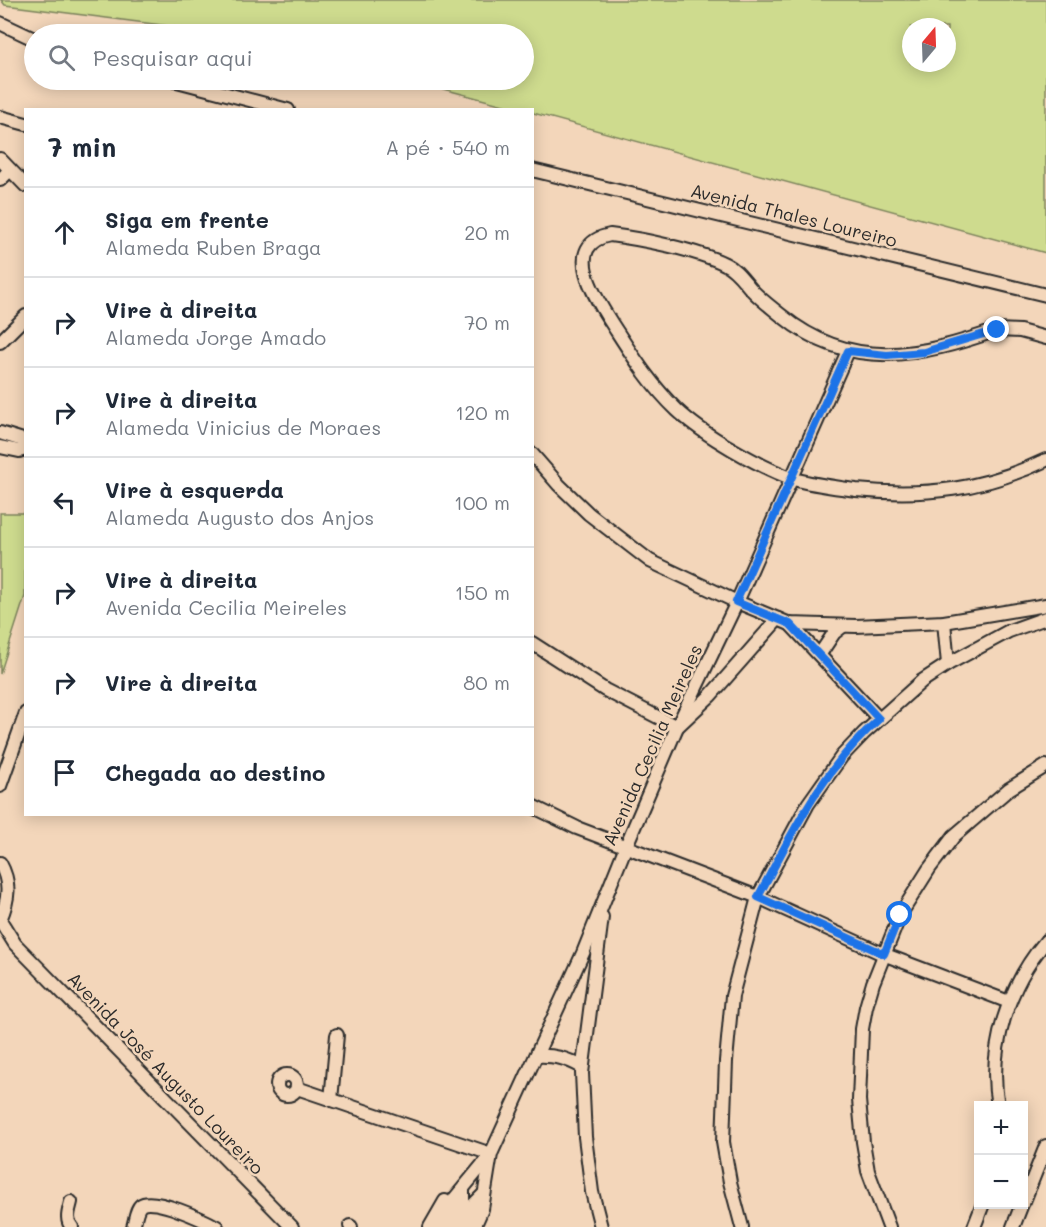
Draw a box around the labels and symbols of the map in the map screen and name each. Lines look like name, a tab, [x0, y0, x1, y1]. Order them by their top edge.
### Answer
north arrow	[902, 18, 956, 72]
street label: Avenida Thales Loureiro	[688, 178, 900, 252]
route end	[983, 316, 1009, 342]
street label: Avenida Cecilia Meireles	[597, 641, 707, 849]
route start	[886, 901, 912, 927]
street label: Avenida José Augusto Loureiro	[63, 967, 269, 1180]

